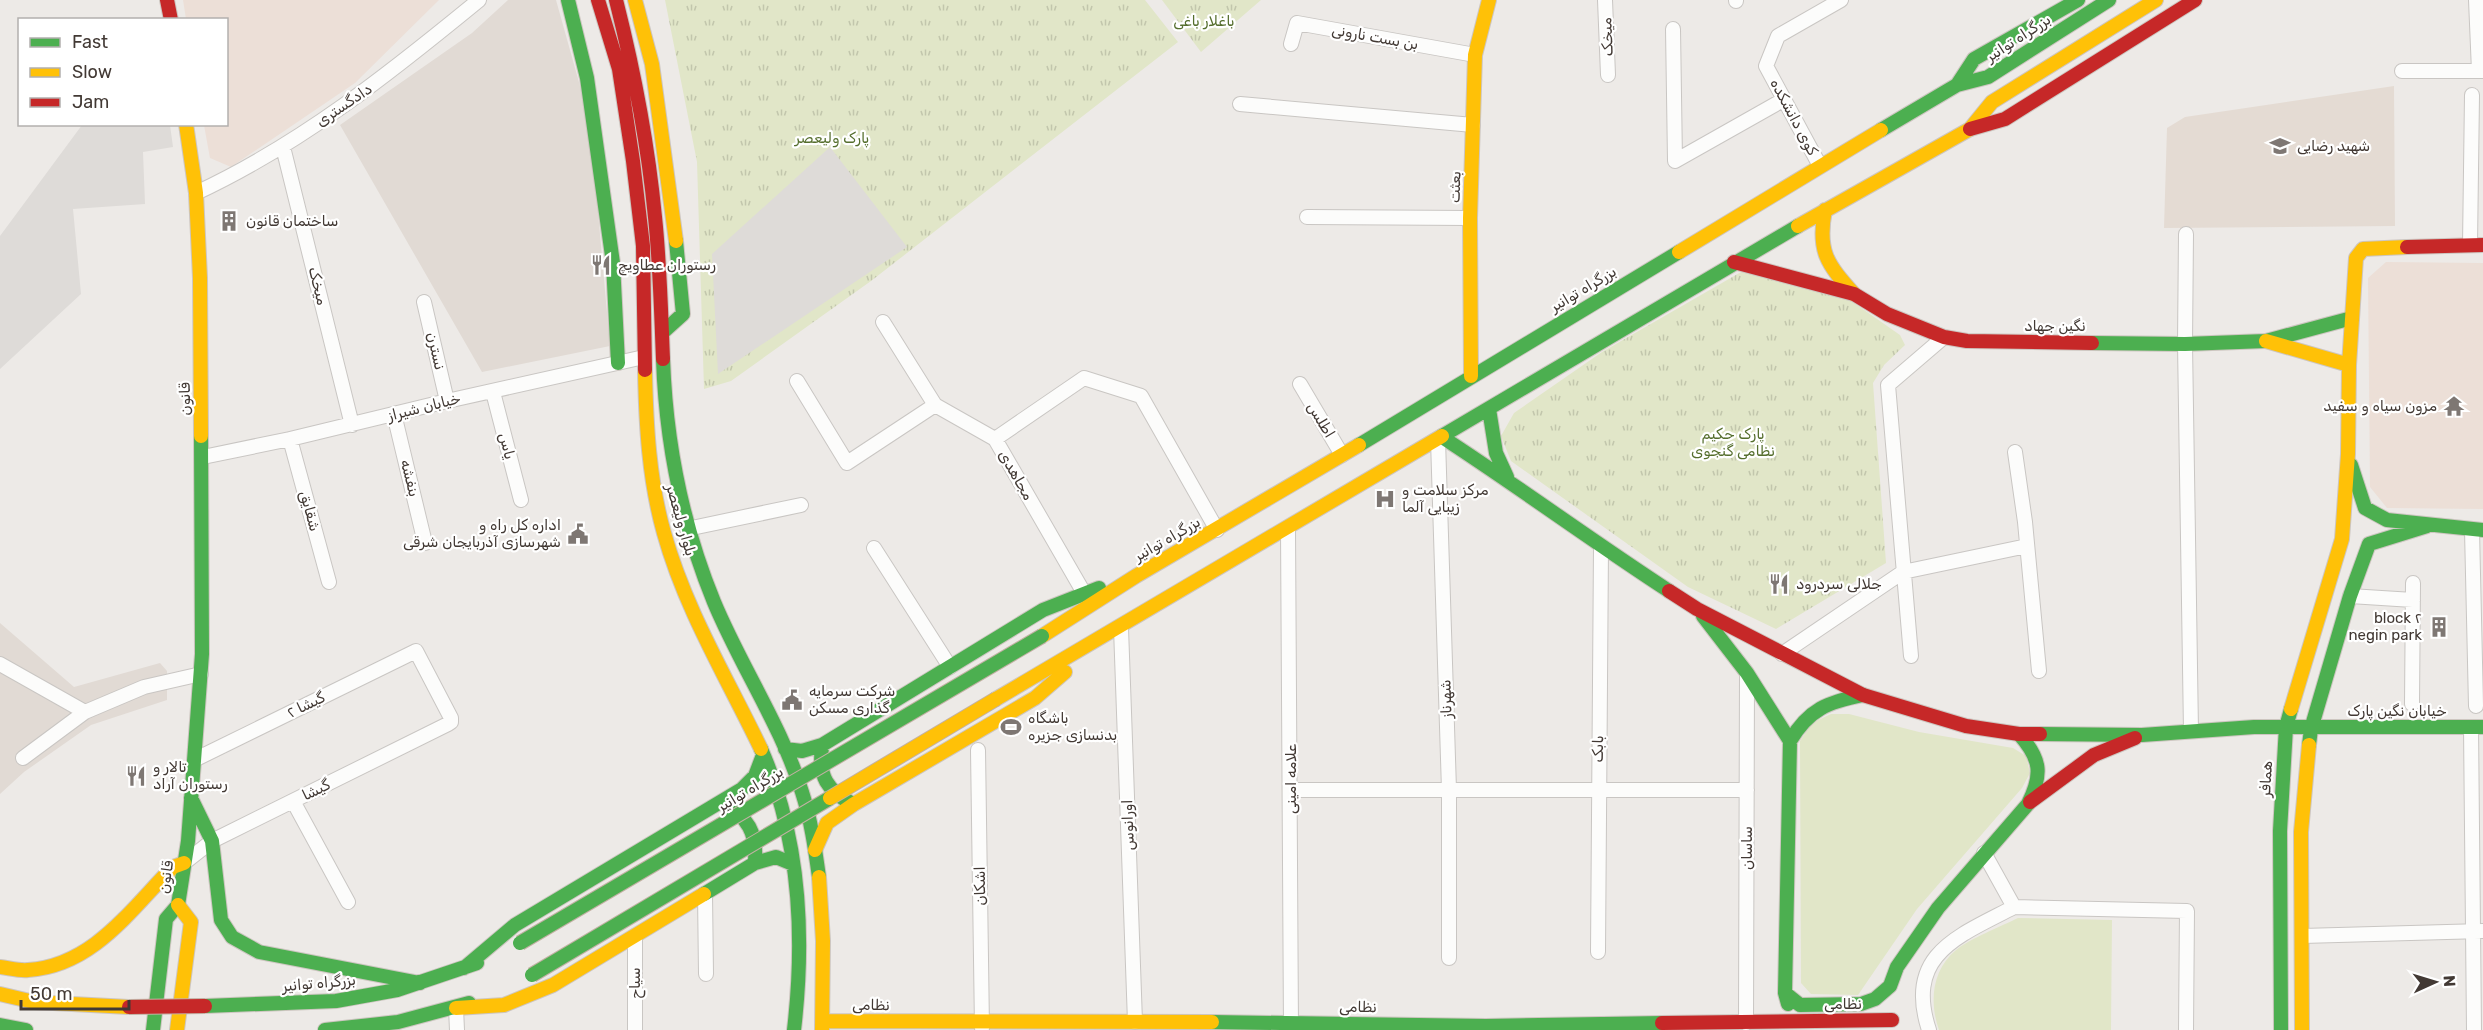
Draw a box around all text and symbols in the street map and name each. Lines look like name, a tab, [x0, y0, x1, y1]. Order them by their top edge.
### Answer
street label: بزرگراه توانیر	[1981, 10, 2054, 66]
park label: باغلار باغی	[1173, 12, 1235, 30]
street label: میخک	[1597, 17, 1617, 57]
legend	[18, 18, 228, 126]
street label: بن بست نارونی	[1330, 21, 1420, 54]
text: Fast	[72, 31, 108, 53]
text: Slow	[72, 61, 112, 83]
street label: کوی دانشکده	[1766, 76, 1822, 159]
street label: دادگستری	[313, 80, 375, 130]
text: Jam	[72, 91, 109, 113]
park label: پارک ولیعصر	[794, 129, 869, 148]
school or university icon: شهید رضایی	[2268, 134, 2292, 158]
place label: شهید رضایی	[2297, 137, 2370, 155]
street label: بعثت	[1445, 171, 1465, 203]
building icon: ساختمان قانون	[217, 209, 241, 233]
place label: ساختمان قانون	[246, 212, 338, 230]
restaurant icon: رستوران عطاویچ	[589, 253, 613, 277]
place label: رستوران عطاویچ	[618, 256, 716, 276]
street label: بزرگراه توانیر	[1546, 262, 1619, 316]
street label: میخک	[305, 265, 331, 307]
street label: نگین جهاد	[2024, 317, 2086, 335]
street label: نسترن	[423, 330, 449, 372]
street label: قانون	[176, 382, 194, 416]
street label: خیابان شیراز	[385, 389, 462, 425]
temple icon: مزون سیاه و سفید	[2442, 394, 2466, 418]
place label: مزون سیاه و سفید	[2323, 397, 2437, 416]
street label: اطلس	[1303, 399, 1339, 441]
park label: پارک حکیم نظامی گنجوی	[1691, 425, 1775, 460]
street label: یاس	[495, 431, 519, 461]
street label: مجاهدی	[994, 447, 1038, 503]
street label: بنفشه	[397, 458, 423, 498]
street label: بلوار ولیعصر	[661, 481, 700, 558]
place label: مرکز سلامت و زیبایی آلما	[1402, 481, 1489, 516]
hospital icon: مرکز سلامت و زیبایی آلما	[1373, 487, 1397, 511]
street label: شقایق	[296, 489, 324, 533]
street label: بزرگراه توانیر	[1130, 513, 1204, 566]
place label: اداره کل راه و شهرسازی آذربایجان شرقی	[403, 516, 561, 551]
public building icon: اداره کل راه و شهرسازی آذربایجان شرقی	[566, 522, 590, 546]
restaurant icon: جلالی سردرود	[1767, 572, 1791, 596]
place label: جلالی سردرود	[1796, 575, 1882, 594]
place label: block ۲ negin park	[2348, 609, 2422, 644]
building icon: block ۲ negin park	[2427, 615, 2451, 639]
street label: شهرناز	[1436, 679, 1456, 720]
place label: شرکت سرمایه گذاری مسکن	[809, 682, 895, 717]
street label: گیشا ۲	[284, 688, 328, 722]
public building icon: شرکت سرمایه گذاری مسکن	[780, 688, 804, 712]
street label: خیابان نگین پارک	[2347, 702, 2447, 721]
place label: باشگاه بدنسازی جزیره	[1028, 709, 1117, 744]
sports icon: باشگاه بدنسازی جزیره	[999, 715, 1023, 739]
street label: بابک	[1589, 735, 1607, 763]
street label: علامه امینی	[1282, 744, 1300, 814]
place label: تالار و رستوران آراد	[153, 758, 228, 793]
street label: همافر	[2256, 760, 2276, 799]
street label: بزرگراه توانیر	[713, 762, 786, 816]
restaurant icon: تالار و رستوران آراد	[124, 764, 148, 788]
street label: گیشا	[299, 775, 333, 804]
street label: اورانوس	[1118, 799, 1139, 851]
street label: ساسان	[1738, 826, 1756, 870]
street label: قانون	[155, 859, 177, 895]
street label: اشکان	[971, 866, 989, 906]
north arrow	[2405, 952, 2465, 1012]
street label: سیاح	[626, 967, 646, 999]
street label: بزرگراه توانیر	[280, 971, 357, 995]
scale bar	[21, 973, 129, 1011]
text: N	[2440, 975, 2459, 987]
text: 50 m	[30, 983, 73, 1005]
street label: نظامی	[1824, 995, 1862, 1013]
street label: نظامی	[852, 996, 890, 1014]
street label: نظامی	[1339, 998, 1377, 1016]

